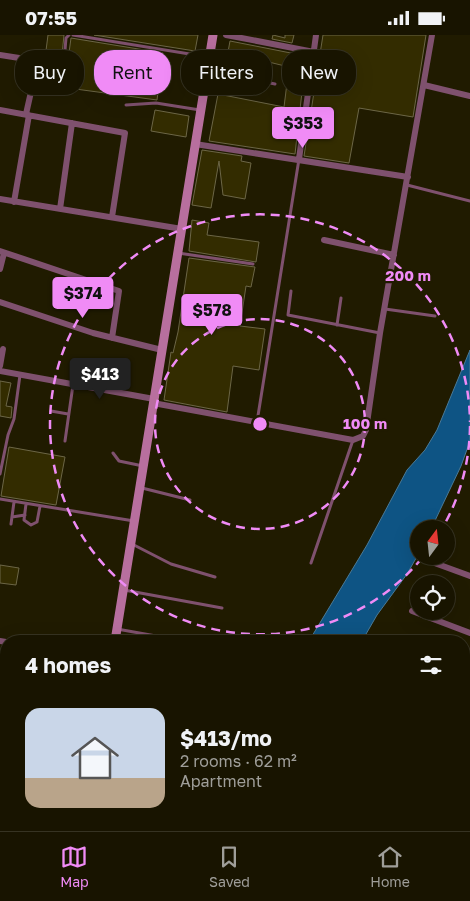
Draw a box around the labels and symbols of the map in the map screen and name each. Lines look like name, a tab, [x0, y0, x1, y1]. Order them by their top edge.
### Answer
pin: $353	[273, 107, 333, 149]
text: 200 m	[385, 266, 431, 284]
pin: $374	[53, 277, 113, 319]
pin: $578	[182, 293, 242, 336]
pin: $413	[70, 357, 130, 400]
text: 100 m	[343, 414, 387, 432]
centre of rings	[251, 415, 269, 433]
north arrow	[410, 520, 455, 565]

